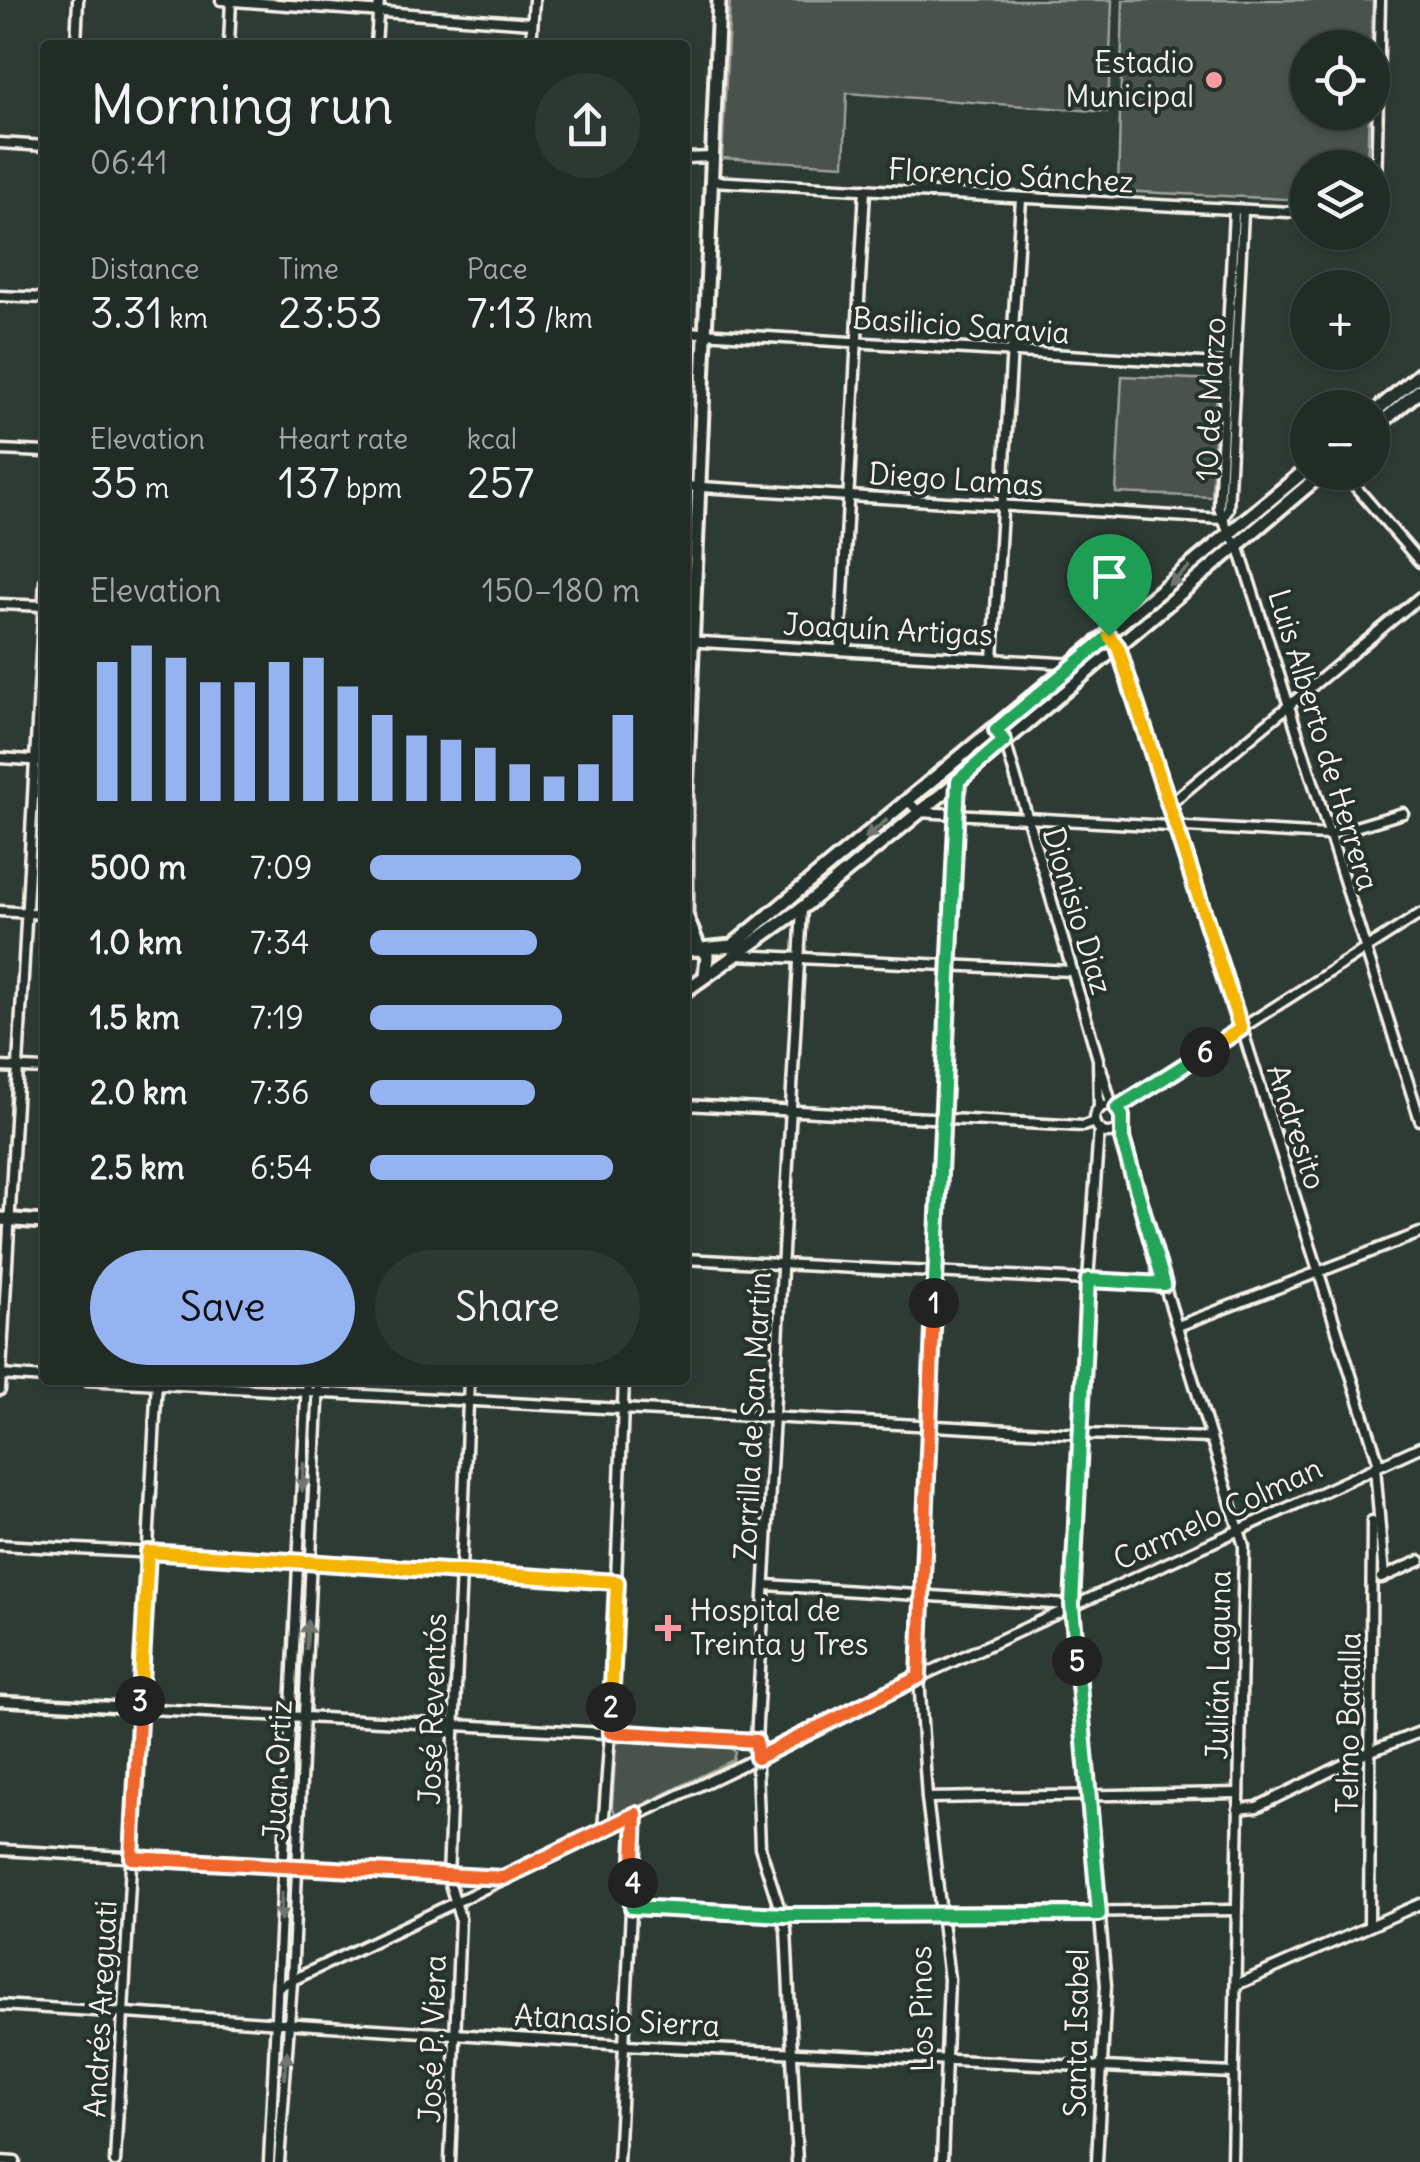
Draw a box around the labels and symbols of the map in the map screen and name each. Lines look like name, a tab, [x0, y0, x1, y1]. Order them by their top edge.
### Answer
place label: Estadio Municipal	[1065, 43, 1194, 115]
marker: Estadio Municipal	[1203, 69, 1225, 91]
street label: Florencio Sánchez	[887, 150, 1135, 200]
street label: Basilicio Saravia	[851, 298, 1071, 352]
street label: 10 de Marzo	[1187, 316, 1233, 482]
street label: Diego Lamas	[867, 454, 1045, 504]
pin	[1067, 534, 1152, 637]
one-way arrow	[1167, 565, 1192, 587]
street label: Luis Alberto de Herrera	[1260, 584, 1388, 895]
street label: Joaquín Artigas	[782, 605, 994, 653]
one-way arrow	[863, 817, 888, 839]
street label: Dionisio Diaz	[1035, 823, 1121, 999]
pin: 6	[1180, 1027, 1230, 1077]
street label: Andresito	[1259, 1059, 1335, 1194]
street label: Zorrilla de San Martín	[725, 1271, 779, 1561]
pin: 1	[909, 1278, 959, 1328]
street label: Carmelo Colman	[1107, 1448, 1328, 1578]
one-way arrow	[295, 1462, 311, 1494]
street label: Julián Laguna	[1197, 1570, 1239, 1760]
place label: Hospital de Treinta y Tres	[690, 1591, 868, 1663]
street label: José Reventós	[410, 1612, 454, 1806]
marker: Hospital de Treinta y Tres	[655, 1615, 681, 1641]
one-way arrow	[300, 1619, 316, 1651]
street label: Telmo Batalla	[1327, 1632, 1369, 1814]
pin: 5	[1052, 1636, 1102, 1686]
pin: 3	[115, 1676, 165, 1726]
pin: 2	[586, 1682, 636, 1732]
street label: Juan Ortiz	[254, 1699, 300, 1841]
pin: 4	[608, 1858, 658, 1908]
one-way arrow	[273, 1891, 289, 1923]
street label: Andrés Areguati	[75, 1899, 125, 2119]
street label: Los Pinos	[901, 1946, 941, 2072]
street label: Santa Isabel	[1056, 1948, 1096, 2118]
street label: José P. Viera	[410, 1954, 454, 2124]
street label: Atanasio Sierra	[513, 1996, 721, 2044]
one-way arrow	[278, 2048, 294, 2080]

